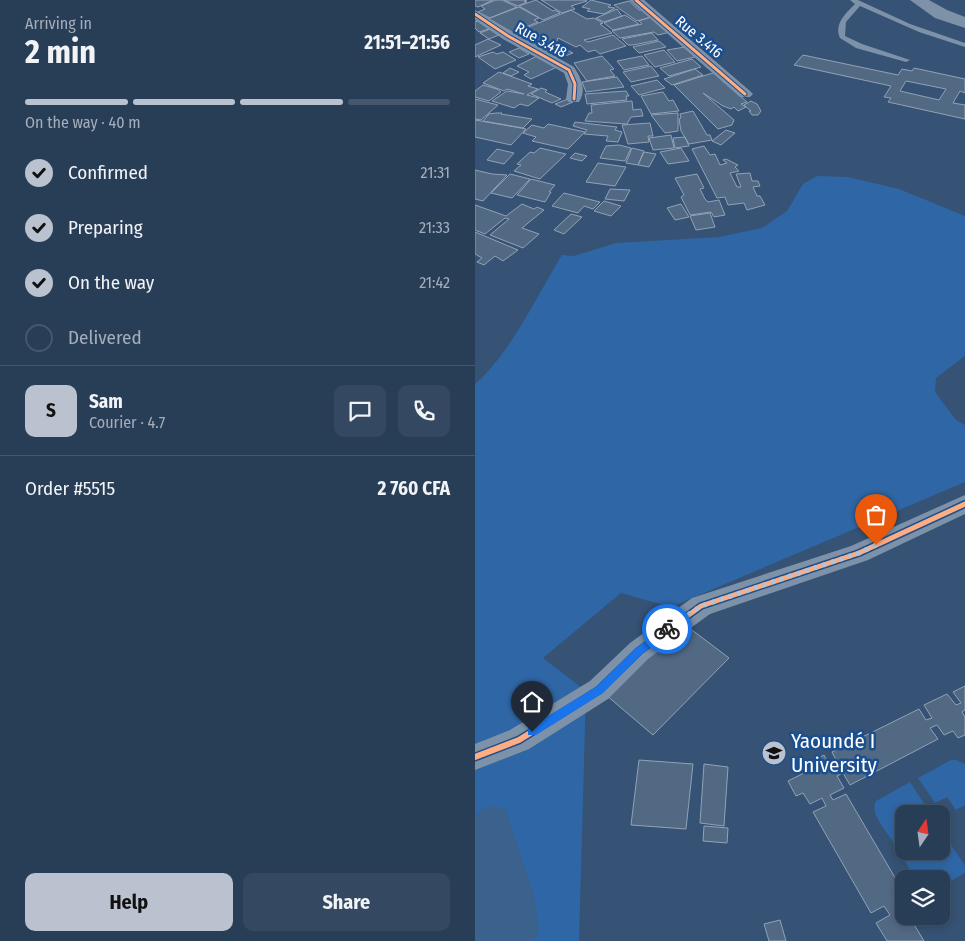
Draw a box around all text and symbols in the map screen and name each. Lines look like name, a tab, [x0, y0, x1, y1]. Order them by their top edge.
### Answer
street label: Rue 3.416	[672, 12, 726, 62]
text: Arriving in	[25, 14, 92, 33]
street label: Rue 3.418	[512, 19, 570, 61]
text: 21:51–21:56	[364, 31, 450, 54]
text: 2 min	[25, 33, 96, 71]
text: On the way · 40 m	[25, 113, 141, 132]
icon: check	[25, 159, 53, 187]
text: Confirmed	[68, 161, 148, 184]
text: 21:31	[420, 163, 450, 182]
icon: check	[25, 214, 53, 242]
text: Preparing	[68, 216, 143, 239]
text: 21:33	[419, 218, 450, 237]
icon: check	[25, 269, 53, 297]
text: On the way	[68, 271, 154, 294]
text: 21:42	[419, 273, 450, 292]
text: Delivered	[68, 326, 142, 349]
button: chat	[334, 385, 386, 437]
button: phone	[398, 385, 450, 437]
text: Sam	[89, 390, 123, 413]
text: S	[46, 399, 56, 422]
text: Courier · 4.7	[89, 413, 165, 432]
text: Order #5515	[25, 477, 115, 500]
text: 2 760 CFA	[378, 477, 450, 500]
pin	[855, 494, 897, 545]
icon: bag	[862, 501, 890, 529]
courier	[642, 604, 692, 654]
icon: bike	[653, 615, 681, 643]
pin	[511, 681, 553, 732]
icon: home	[518, 688, 546, 716]
place label: Yaoundé I University	[791, 728, 877, 778]
school or university icon: Yaoundé I University	[761, 740, 787, 766]
north arrow	[895, 805, 950, 860]
map controls	[895, 805, 950, 925]
button: layers	[895, 870, 950, 925]
button: Help	[25, 873, 233, 931]
button: Share	[243, 873, 450, 931]

